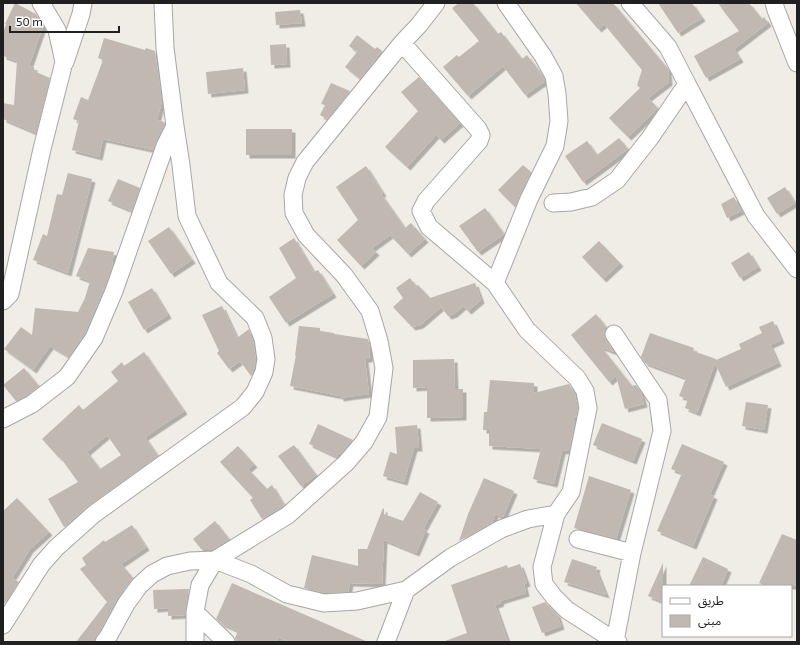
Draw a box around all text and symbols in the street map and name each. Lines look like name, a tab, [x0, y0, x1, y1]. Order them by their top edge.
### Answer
scale bar	[10, 8, 119, 34]
text: 50 m	[16, 14, 43, 28]
legend	[662, 585, 792, 637]
text: طريق	[698, 593, 724, 609]
text: مبنى	[698, 613, 721, 628]

